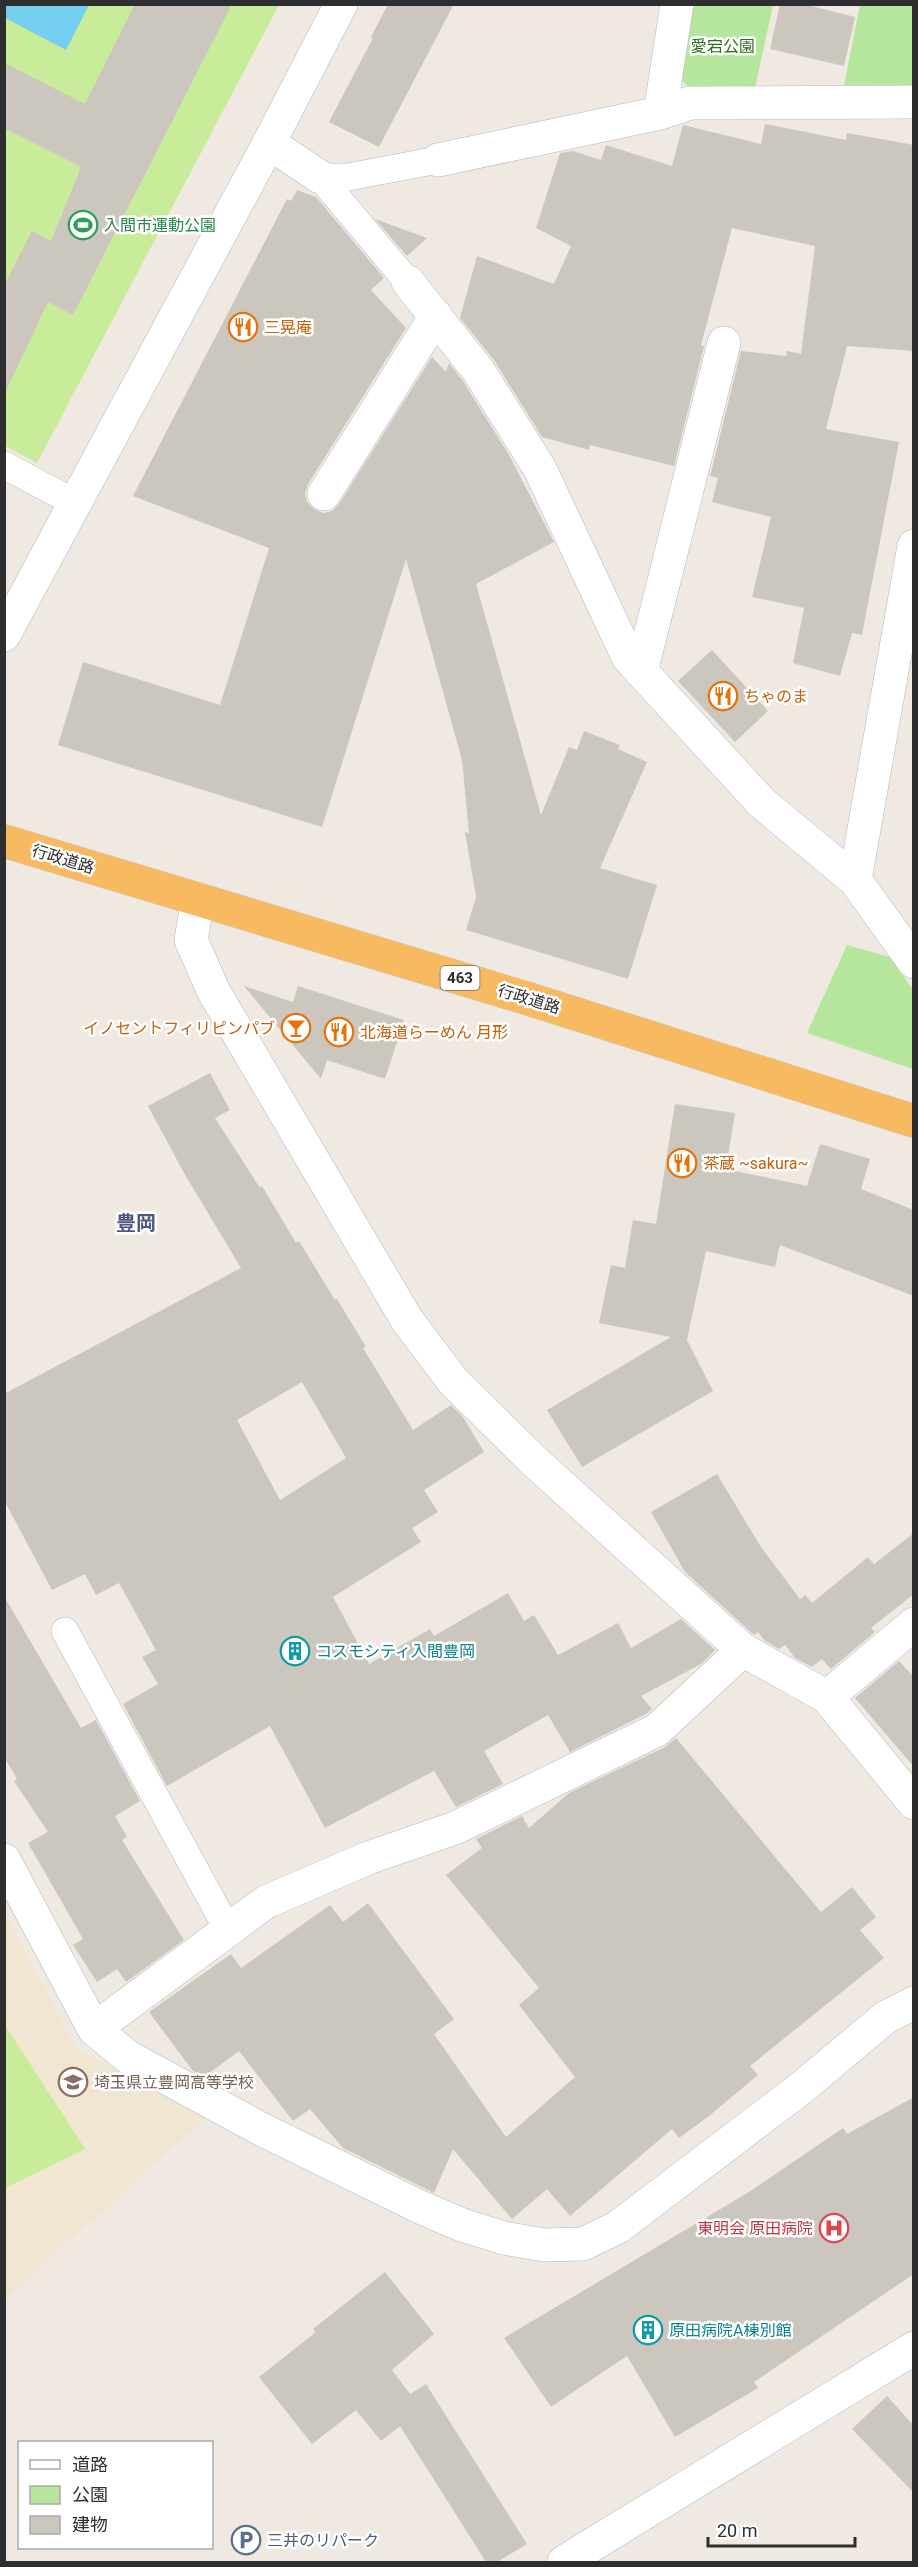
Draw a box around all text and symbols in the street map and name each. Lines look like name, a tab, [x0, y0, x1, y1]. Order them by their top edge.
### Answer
park label: 愛宕公園	[691, 37, 755, 56]
sports icon: 入間市運動公園	[67, 209, 99, 241]
place label: 入間市運動公園	[104, 216, 216, 235]
restaurant icon: 三晃庵	[227, 311, 259, 343]
place label: 三晃庵	[264, 318, 312, 337]
restaurant icon: ちゃのま	[707, 680, 739, 712]
place label: ちゃのま	[744, 687, 808, 706]
street label: 行政道路	[30, 841, 96, 877]
road number: 463	[440, 966, 480, 990]
street label: 行政道路	[496, 981, 562, 1017]
bar icon: イノセントフィリピンパブ	[280, 1012, 312, 1044]
restaurant icon: 北海道らーめん 月形	[323, 1016, 355, 1048]
place label: イノセントフィリピンパブ	[83, 1019, 275, 1038]
place label: 北海道らーめん 月形	[360, 1023, 508, 1042]
restaurant icon: 茶蔵 ~sakura~	[666, 1147, 698, 1179]
place label: 茶蔵 ~sakura~	[703, 1154, 808, 1173]
district label: 豊岡	[116, 1211, 156, 1235]
building icon: コスモシティ入間豊岡	[279, 1635, 311, 1667]
place label: コスモシティ入間豊岡	[316, 1642, 475, 1661]
school or university icon: 埼玉県立豊岡高等学校	[57, 2066, 89, 2098]
place label: 埼玉県立豊岡高等学校	[94, 2073, 254, 2092]
hospital icon: 東明会 原田病院	[818, 2212, 850, 2244]
place label: 東明会 原田病院	[697, 2219, 813, 2238]
building icon: 原田病院A棟別館	[632, 2314, 664, 2346]
place label: 原田病院A棟別館	[669, 2321, 791, 2340]
legend	[18, 2441, 213, 2549]
text: 道路	[72, 2454, 108, 2475]
text: 公園	[72, 2484, 108, 2505]
scale bar	[708, 2510, 855, 2548]
text: 建物	[72, 2514, 108, 2535]
text: 20 m	[717, 2520, 757, 2541]
parking icon: 三井のリパーク	[230, 2524, 262, 2556]
place label: 三井のリパーク	[267, 2531, 379, 2550]

